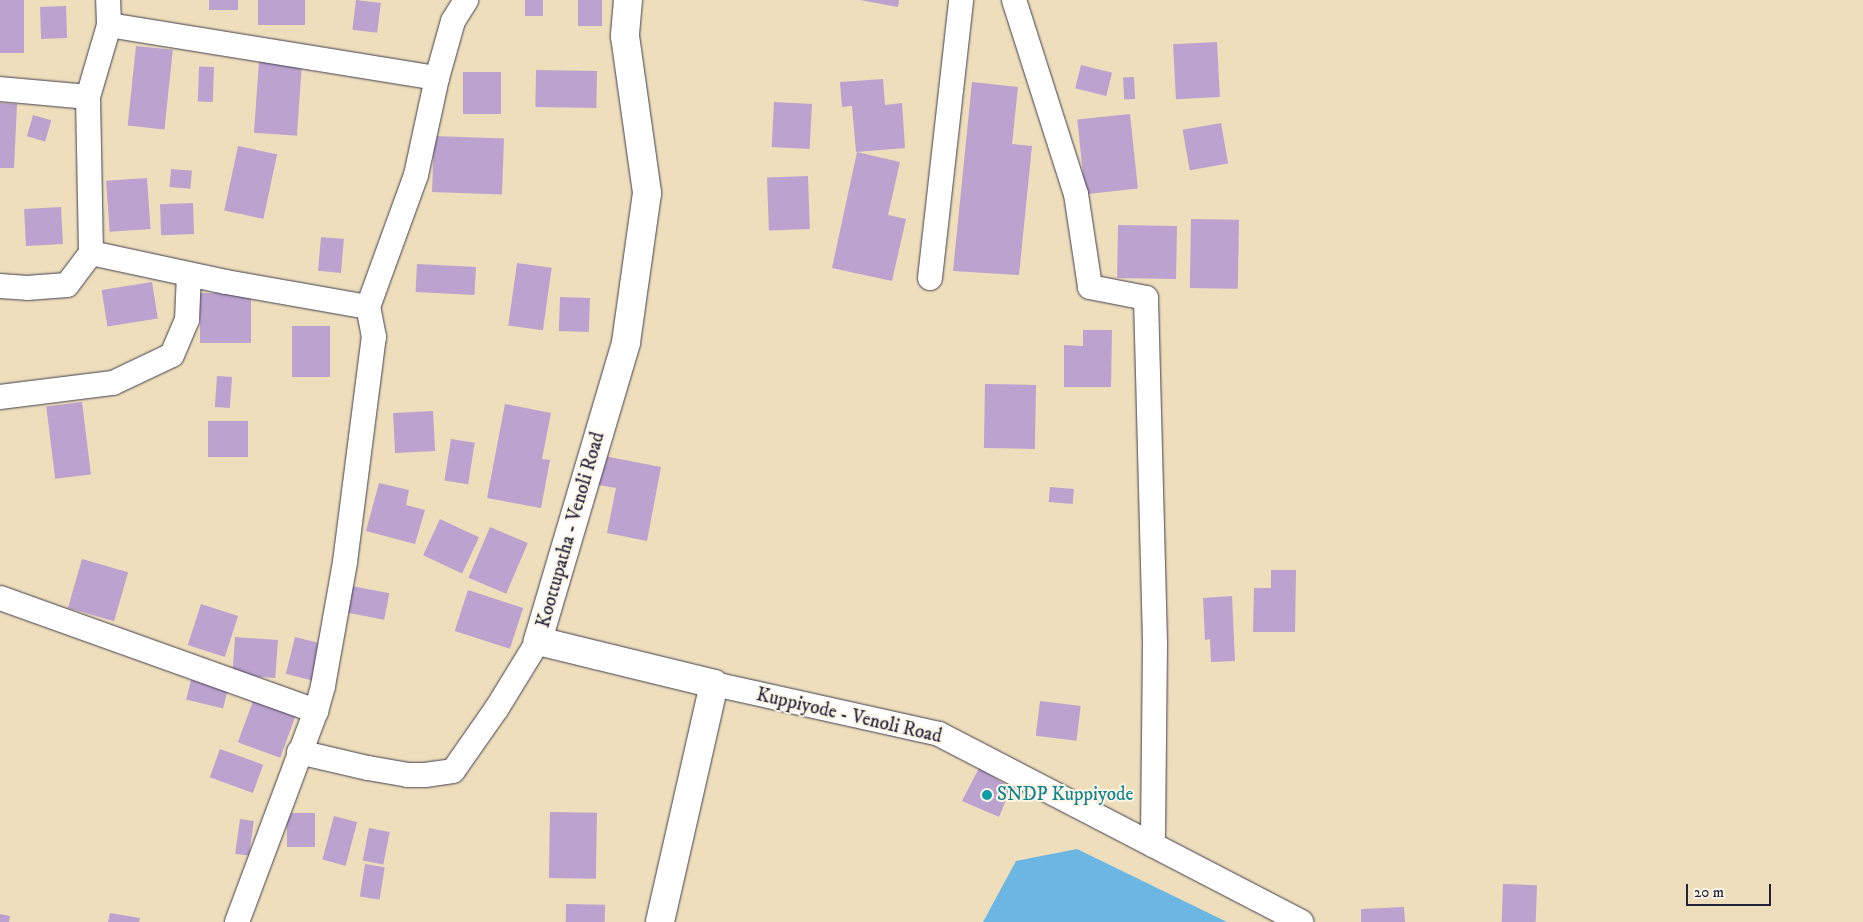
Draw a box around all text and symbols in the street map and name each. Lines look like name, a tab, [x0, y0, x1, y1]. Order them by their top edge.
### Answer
street label: Koottupatha - Venoli Road	[532, 430, 610, 630]
street label: Kuppiyode - Venoli Road	[754, 684, 944, 748]
place label: SNDP Kuppiyode	[997, 784, 1133, 806]
marker: SNDP Kuppiyode	[981, 789, 993, 801]
scale bar	[1688, 874, 1773, 906]
text: 20 m	[1694, 883, 1724, 902]

